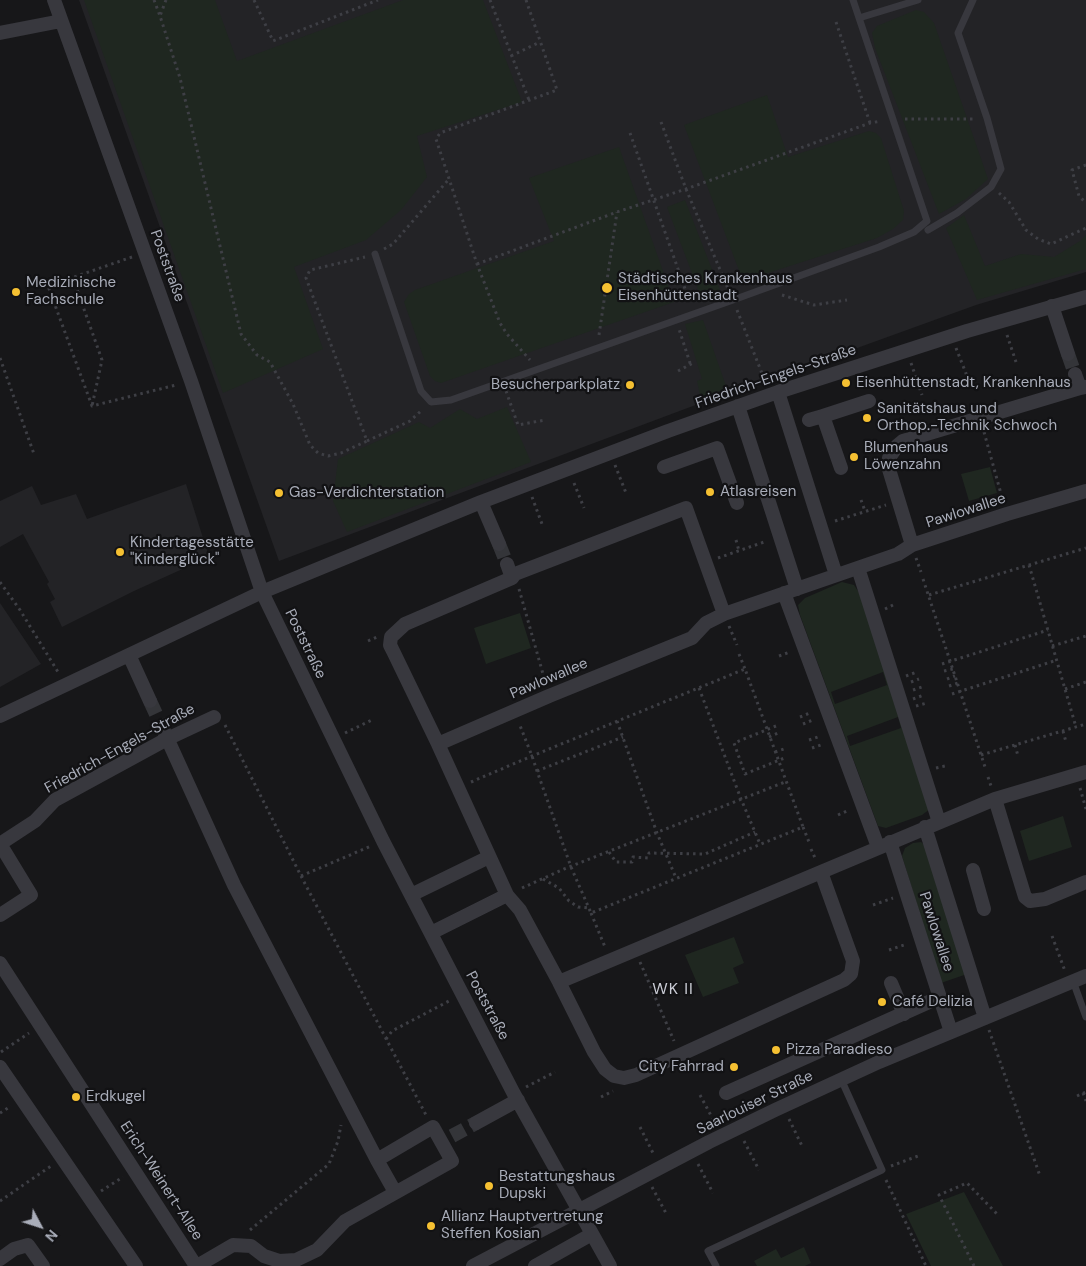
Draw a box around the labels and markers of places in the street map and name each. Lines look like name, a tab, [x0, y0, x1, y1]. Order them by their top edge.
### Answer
place label: Städtisches Krankenhaus Eisenhüttenstadt	[618, 270, 793, 305]
place label: Medizinische Fachschule	[26, 274, 116, 309]
marker: Städtisches Krankenhaus Eisenhüttenstadt	[600, 281, 614, 295]
marker: Medizinische Fachschule	[10, 286, 22, 298]
place label: Eisenhüttenstadt, Krankenhaus	[856, 374, 1071, 392]
place label: Besucherparkplatz	[491, 376, 620, 394]
marker: Eisenhüttenstadt, Krankenhaus	[840, 377, 852, 389]
marker: Besucherparkplatz	[624, 379, 636, 391]
place label: Sanitätshaus und Orthop.-Technik Schwoch	[877, 400, 1057, 435]
marker: Sanitätshaus und Orthop.-Technik Schwoch	[861, 412, 873, 424]
place label: Blumenhaus Löwenzahn	[864, 439, 948, 474]
marker: Blumenhaus Löwenzahn	[848, 451, 860, 463]
place label: Atlasreisen	[720, 483, 796, 501]
place label: Gas-Verdichterstation	[289, 484, 444, 502]
marker: Atlasreisen	[704, 486, 716, 498]
marker: Gas-Verdichterstation	[273, 487, 285, 499]
place label: Kindertagesstätte "Kinderglück"	[130, 534, 254, 569]
marker: Kindertagesstätte "Kinderglück"	[114, 546, 126, 558]
place label: Café Delizia	[892, 993, 973, 1011]
marker: Café Delizia	[876, 996, 888, 1008]
place label: Pizza Paradieso	[786, 1041, 892, 1059]
marker: Pizza Paradieso	[770, 1044, 782, 1056]
place label: City Fahrrad	[638, 1058, 724, 1076]
marker: City Fahrrad	[728, 1061, 740, 1073]
place label: Erdkugel	[86, 1088, 145, 1106]
marker: Erdkugel	[70, 1091, 82, 1103]
place label: Bestattungshaus Dupski	[499, 1168, 615, 1203]
marker: Bestattungshaus Dupski	[483, 1180, 495, 1192]
place label: Allianz Hauptvertretung Steffen Kosian	[441, 1208, 603, 1243]
marker: Allianz Hauptvertretung Steffen Kosian	[425, 1220, 437, 1232]

